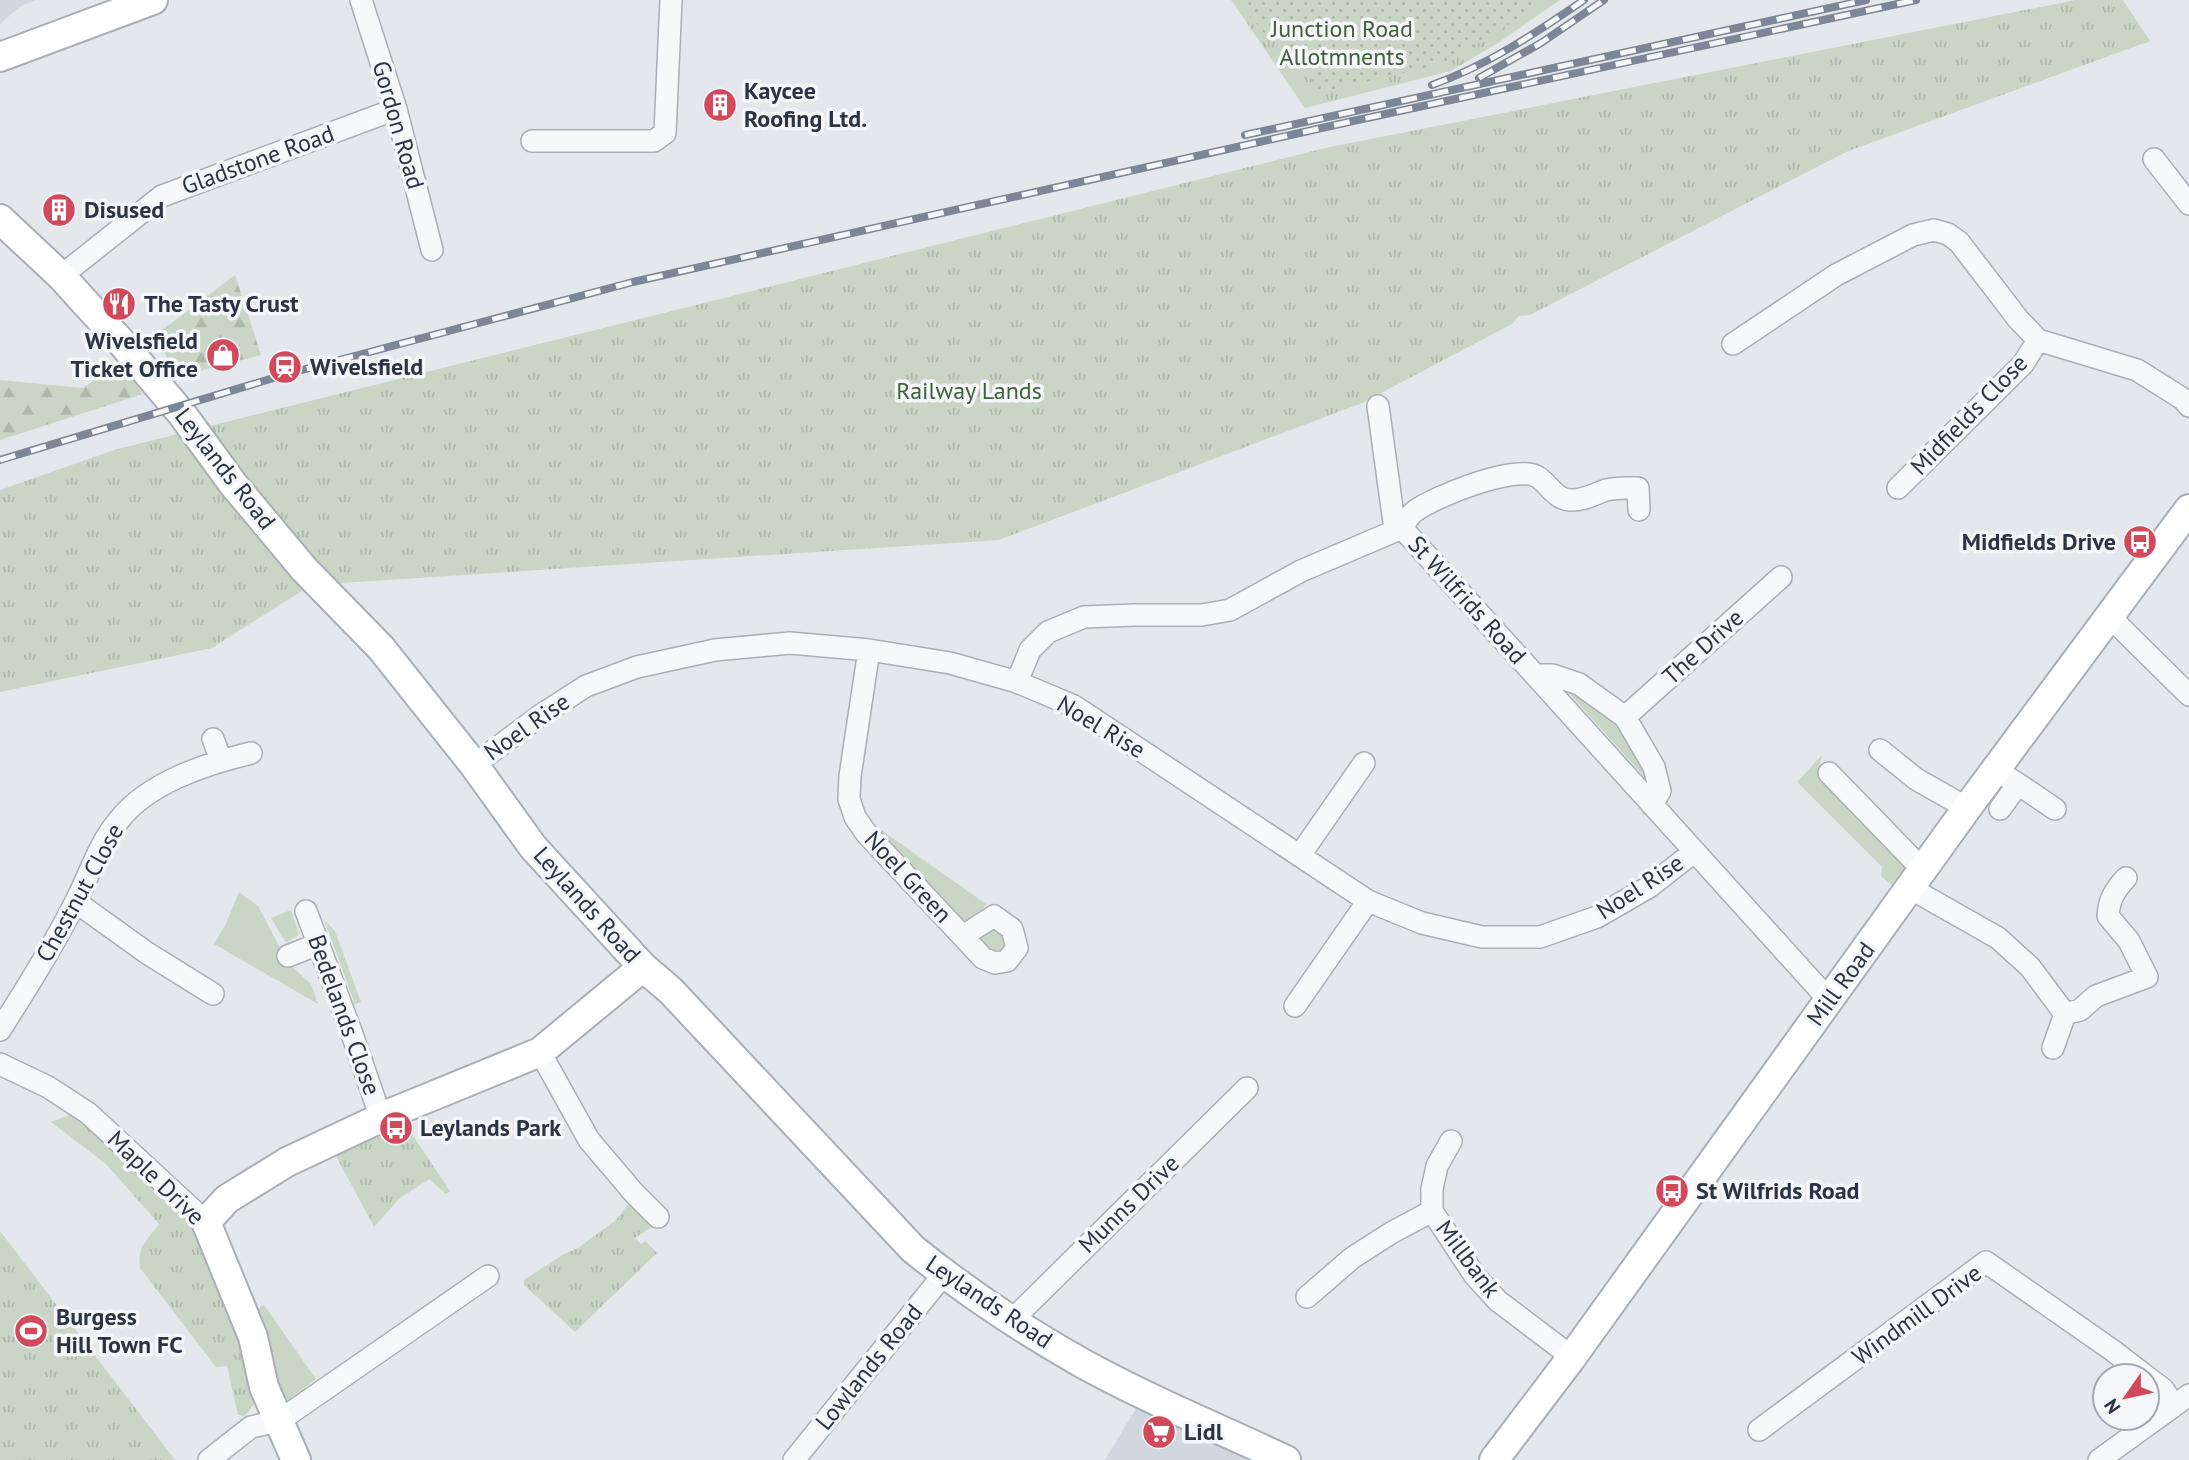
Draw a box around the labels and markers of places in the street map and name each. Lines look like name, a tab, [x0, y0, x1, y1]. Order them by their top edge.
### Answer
place label: Kaycee Roofing Ltd.	[744, 75, 867, 134]
building icon: Kaycee Roofing Ltd.	[701, 86, 739, 124]
building icon: Disused	[40, 191, 78, 229]
place label: Disused	[84, 194, 164, 225]
restaurant icon: The Tasty Crust	[100, 285, 138, 323]
place label: The Tasty Crust	[144, 288, 299, 319]
place label: Wivelsfield Ticket Office	[70, 325, 198, 384]
shop icon: Wivelsfield Ticket Office	[204, 336, 242, 374]
station icon: Wivelsfield	[266, 348, 304, 386]
place label: Wivelsfield	[310, 351, 423, 382]
bus stop icon: Midfields Drive	[2121, 523, 2159, 561]
place label: Midfields Drive	[1962, 526, 2116, 557]
bus stop icon: Leylands Park	[377, 1109, 415, 1147]
place label: Leylands Park	[420, 1112, 561, 1143]
bus stop icon: St Wilfrids Road	[1653, 1172, 1691, 1210]
place label: St Wilfrids Road	[1696, 1175, 1860, 1206]
place label: Burgess Hill Town FC	[56, 1301, 183, 1360]
sports icon: Burgess Hill Town FC	[12, 1312, 50, 1350]
supermarket icon: Lidl	[1140, 1413, 1178, 1451]
place label: Lidl	[1184, 1416, 1224, 1447]

